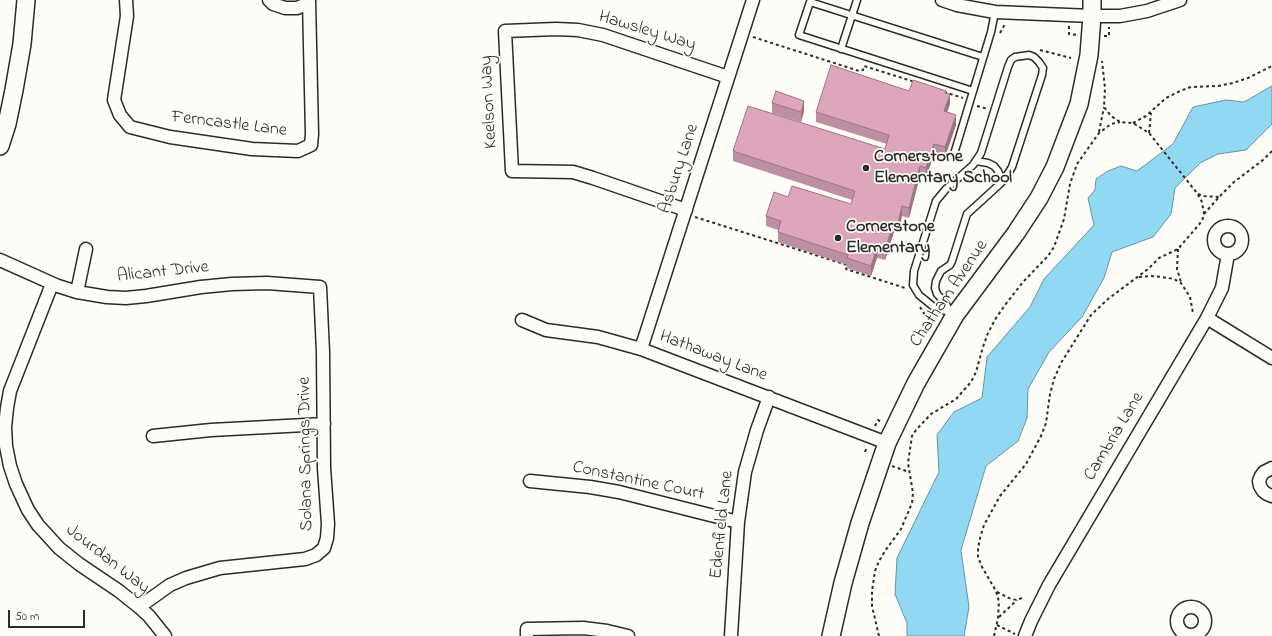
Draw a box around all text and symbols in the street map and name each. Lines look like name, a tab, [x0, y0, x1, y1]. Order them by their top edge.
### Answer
street label: Hawsley Way	[596, 7, 698, 57]
street label: Keelson Way	[477, 55, 503, 149]
street label: Ferncastle Lane	[170, 107, 288, 143]
street label: Asbury Lane	[655, 121, 705, 217]
place label: Cornerstone Elementary School	[874, 147, 1012, 190]
marker: Cornerstone Elementary School	[861, 163, 871, 173]
place label: Cornerstone Elementary	[846, 217, 935, 260]
marker: Cornerstone Elementary	[833, 233, 843, 243]
street label: Chatham Avenue	[906, 236, 994, 352]
street label: Alicant Drive	[116, 257, 210, 289]
street label: Hathaway Lane	[656, 327, 770, 387]
street label: Solana Springs Drive	[295, 377, 319, 531]
street label: Cambria Lane	[1080, 389, 1150, 485]
street label: Constantine Court	[570, 458, 706, 506]
street label: Edenfield Lane	[707, 470, 739, 580]
street label: Jourdan Way	[61, 520, 153, 600]
scale bar	[10, 602, 87, 628]
text: 50 m	[15, 608, 39, 626]

